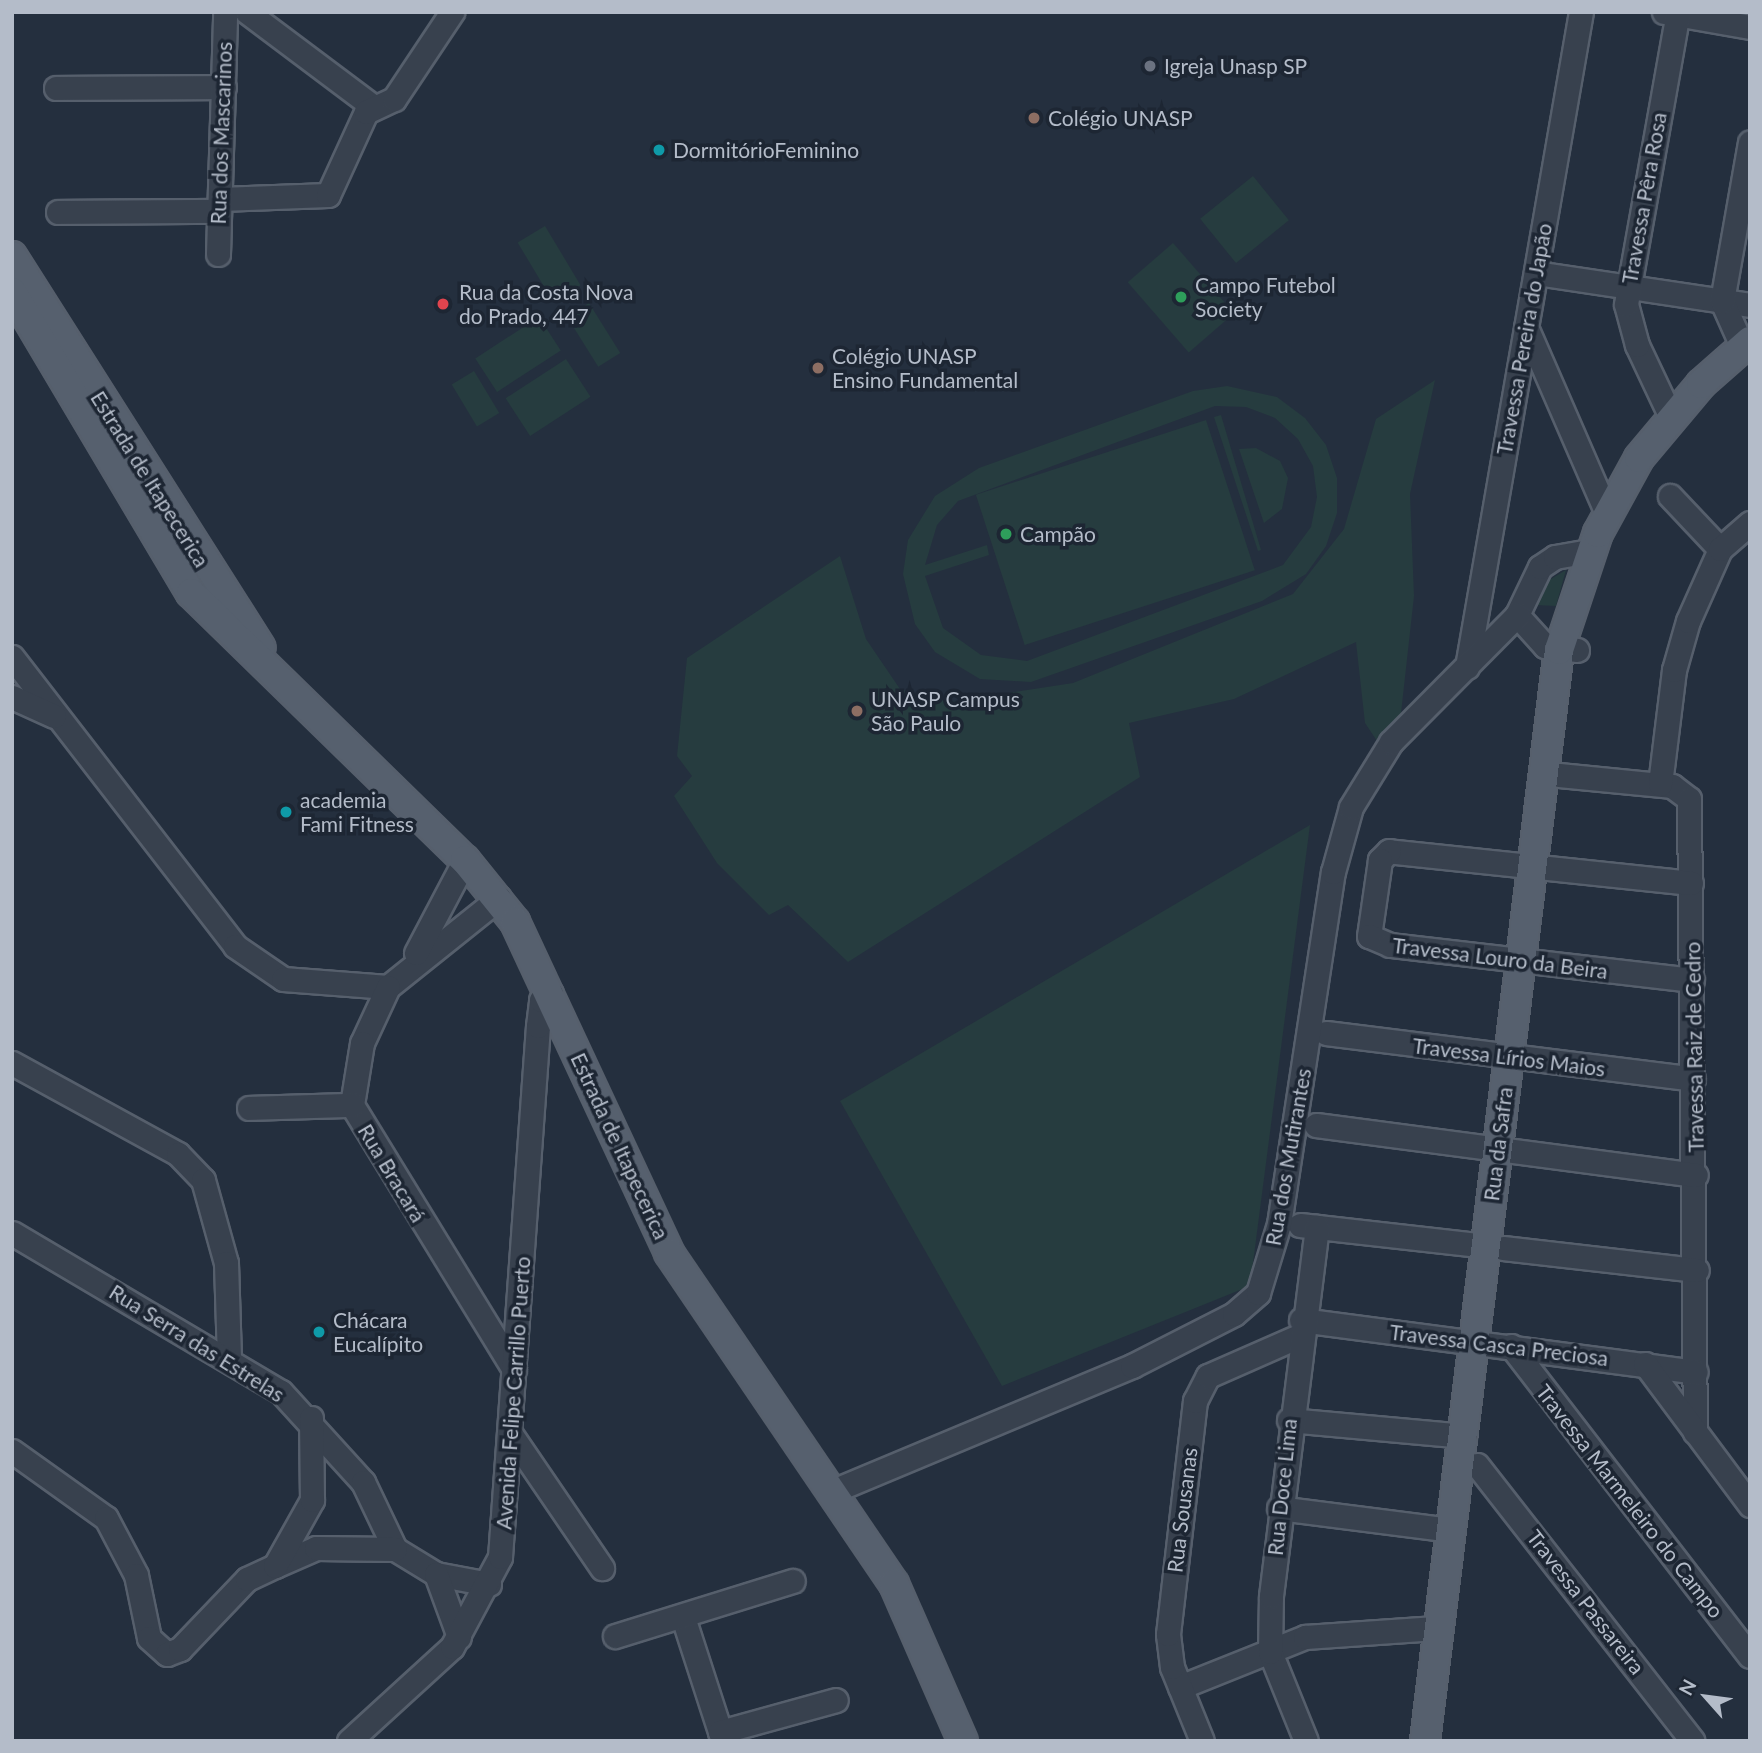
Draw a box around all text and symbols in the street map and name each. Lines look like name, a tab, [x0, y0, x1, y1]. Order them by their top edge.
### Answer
street label: Rua dos Mascarinos	[205, 41, 237, 225]
place label: Igreja Unasp SP	[1164, 53, 1307, 79]
marker: Igreja Unasp SP	[1142, 58, 1158, 74]
place label: Colégio UNASP	[1048, 105, 1193, 131]
marker: Colégio UNASP	[1026, 110, 1042, 126]
street label: Travessa Pêra Rosa	[1617, 110, 1671, 286]
place label: DormitórioFeminino	[673, 137, 859, 163]
marker: DormitórioFeminino	[651, 142, 667, 158]
street label: Travessa Pereira do Japão	[1491, 221, 1557, 457]
place label: Campo Futebol Society	[1195, 272, 1336, 322]
place label: Rua da Costa Nova do Prado, 447	[459, 279, 633, 329]
marker: Campo Futebol Society	[1173, 289, 1189, 305]
marker: Rua da Costa Nova do Prado, 447	[433, 294, 453, 314]
place label: Colégio UNASP Ensino Fundamental	[832, 343, 1018, 393]
marker: Colégio UNASP Ensino Fundamental	[810, 360, 826, 376]
street label: Estrada de Itapecerica	[86, 386, 214, 572]
place label: Campão	[1020, 521, 1096, 547]
marker: Campão	[998, 526, 1014, 542]
place label: UNASP Campus São Paulo	[871, 686, 1020, 736]
marker: UNASP Campus São Paulo	[849, 703, 865, 719]
place label: academia Fami Fitness	[300, 787, 414, 837]
marker: academia Fami Fitness	[278, 804, 294, 820]
street label: Travessa Louro da Beira	[1391, 932, 1609, 984]
street label: Travessa Raiz de Cedro	[1680, 941, 1708, 1153]
street label: Travessa Lírios Maios	[1411, 1033, 1607, 1081]
street label: Estrada de Itapecerica	[566, 1049, 674, 1243]
street label: Rua dos Mutirantes	[1260, 1066, 1316, 1248]
street label: Rua da Safra	[1479, 1086, 1517, 1202]
street label: Rua Bracará	[353, 1119, 431, 1227]
street label: Avenida Felipe Carrillo Puerto	[491, 1255, 535, 1531]
street label: Rua Serra das Estrelas	[105, 1279, 289, 1407]
place label: Chácara Eucalípito	[333, 1307, 423, 1357]
street label: Travessa Casca Preciosa	[1388, 1319, 1610, 1371]
marker: Chácara Eucalípito	[311, 1324, 327, 1340]
street label: Travessa Marmeleiro do Campo	[1531, 1379, 1729, 1623]
street label: Rua Doce Lima	[1262, 1417, 1302, 1557]
street label: Rua Sousanas	[1162, 1446, 1202, 1574]
street label: Travessa Passareira	[1522, 1525, 1650, 1679]
north arrow	[1671, 1662, 1741, 1732]
text: N	[1673, 1675, 1701, 1699]

